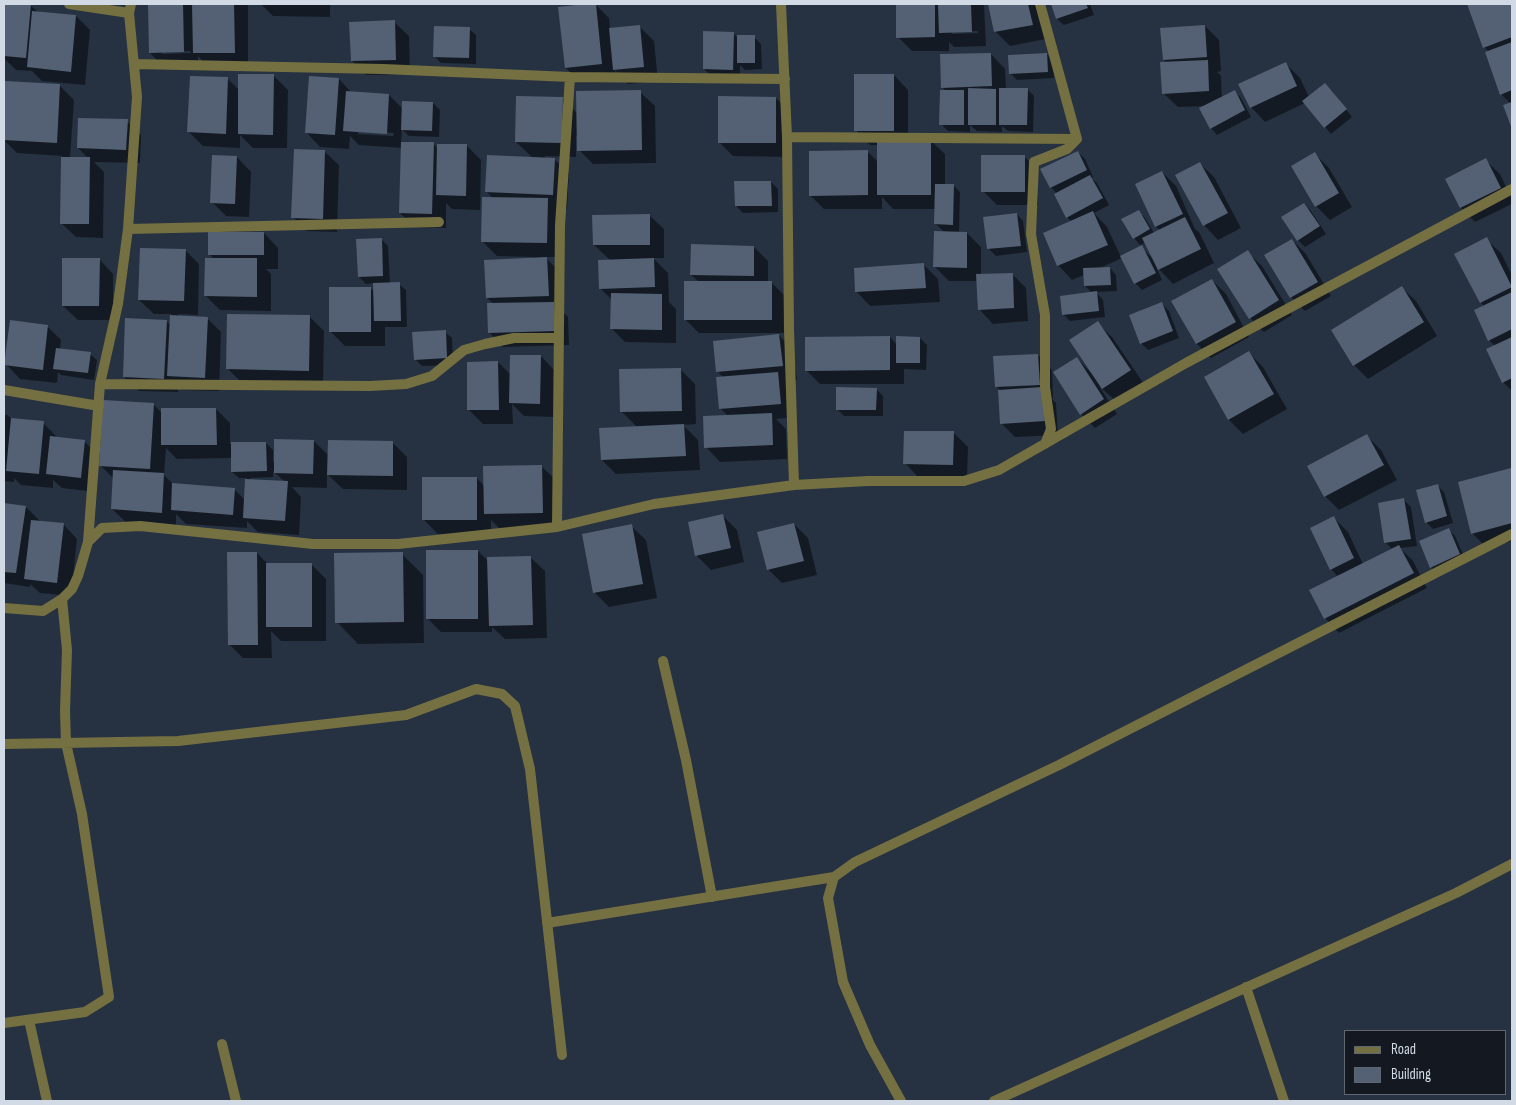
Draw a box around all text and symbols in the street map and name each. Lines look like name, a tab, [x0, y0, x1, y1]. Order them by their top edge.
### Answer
legend	[1344, 1030, 1506, 1095]
text: Road	[1391, 1040, 1416, 1059]
text: Building	[1391, 1065, 1431, 1084]

